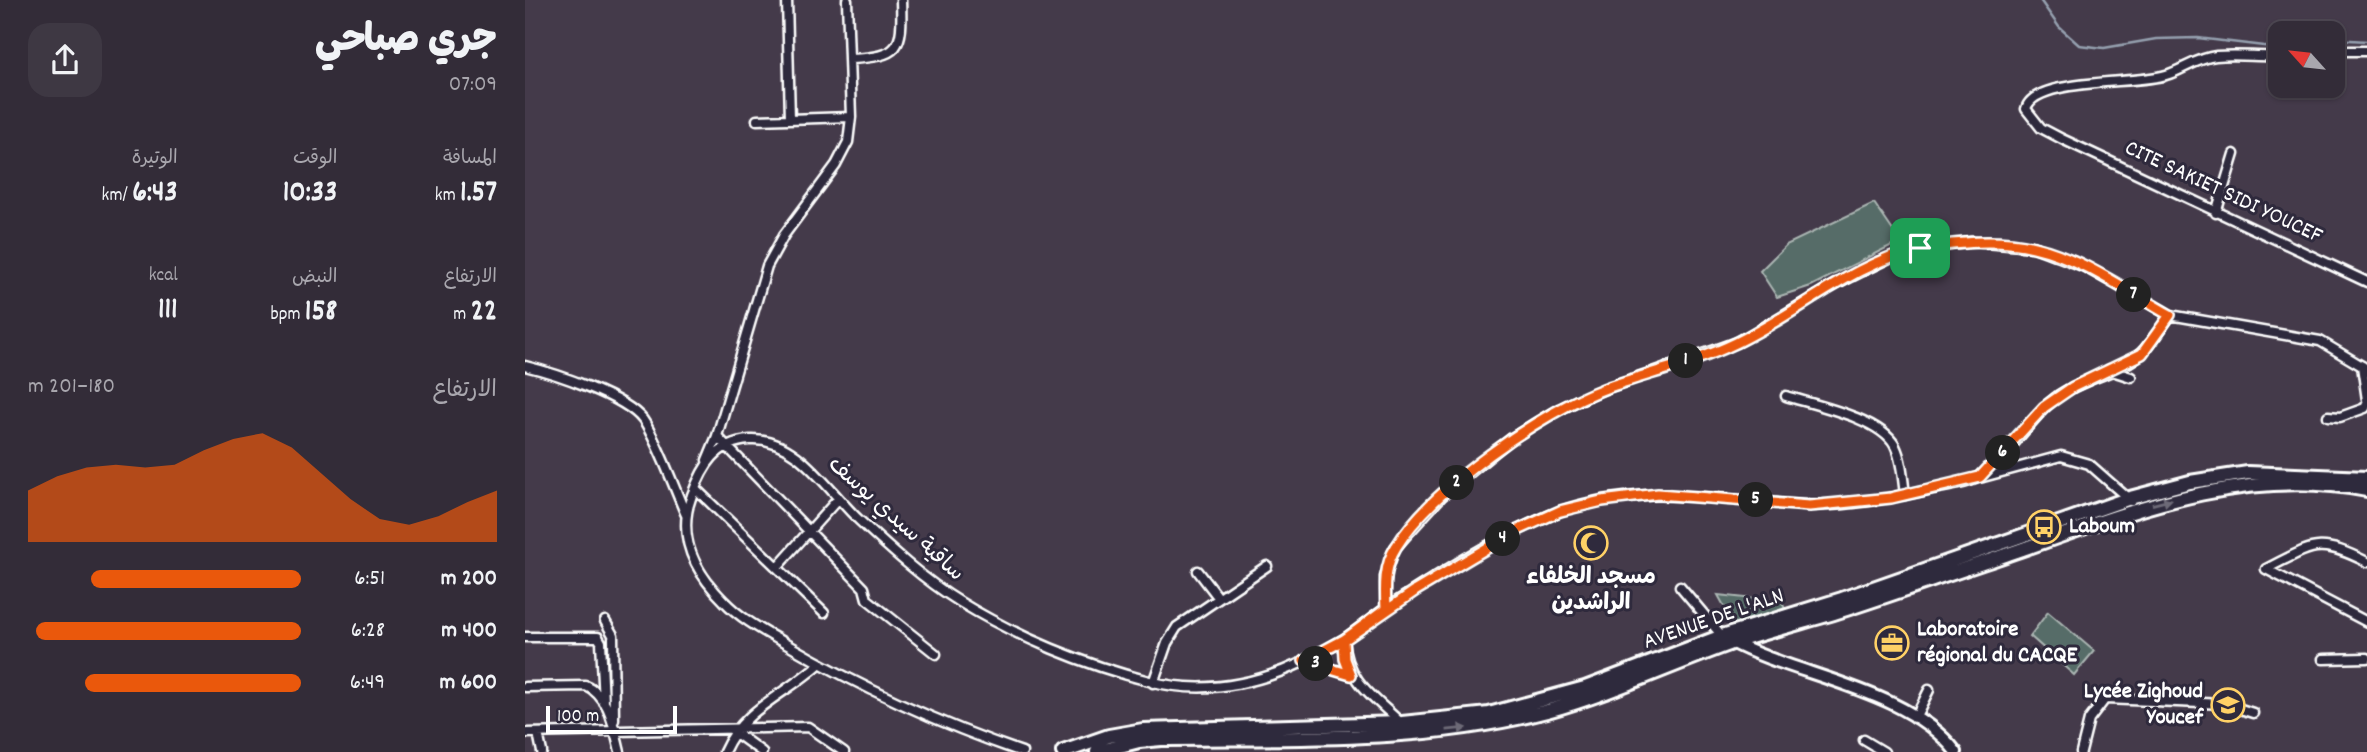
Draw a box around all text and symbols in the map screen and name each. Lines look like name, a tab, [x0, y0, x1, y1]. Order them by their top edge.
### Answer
text: جري صباحي	[315, 15, 497, 70]
north arrow	[2268, 21, 2345, 98]
map controls	[2268, 21, 2345, 98]
button: share	[28, 23, 102, 97]
text: 07:09	[449, 69, 497, 102]
street label: CITE SAKIET SIDI YOUCEF	[2119, 133, 2328, 254]
text: الوتيرة	[132, 146, 178, 173]
text: الوقت	[293, 146, 337, 173]
text: المسافة	[443, 146, 497, 173]
text: 6:43	[132, 173, 178, 216]
text: 10:33	[283, 173, 337, 216]
text: 1.57	[460, 173, 497, 216]
text: /km	[102, 183, 132, 210]
text: km	[435, 183, 460, 210]
pin	[1890, 218, 1950, 278]
icon: arrive	[1901, 229, 1939, 267]
text: kcal	[149, 263, 178, 290]
text: النبض	[292, 265, 337, 292]
text: الارتفاع	[444, 265, 497, 292]
pin: 7	[2117, 278, 2151, 312]
text: 7	[2130, 281, 2137, 308]
text: 111	[158, 290, 178, 333]
text: 158	[305, 292, 337, 335]
text: 22	[471, 292, 497, 335]
text: bpm	[270, 302, 305, 329]
text: m	[453, 302, 471, 329]
pin: 1	[1669, 344, 1703, 378]
text: 1	[1683, 347, 1688, 374]
text: 180–201 m	[28, 371, 115, 404]
text: الارتفاع	[433, 375, 497, 408]
pin: 6	[1985, 435, 2021, 470]
text: 6	[1998, 439, 2007, 466]
street label: ساقية سيدي يوسف	[819, 450, 971, 590]
pin: 2	[1439, 466, 1475, 500]
text: 2	[1452, 469, 1461, 496]
pin: 5	[1739, 482, 1773, 518]
text: 5	[1751, 486, 1760, 513]
one-way arrow	[2151, 496, 2173, 507]
bus stop icon: Laboum	[2025, 508, 2063, 546]
place label: Laboum	[2069, 511, 2135, 544]
pin: 4	[1485, 522, 1521, 556]
mosque icon: مسجد الخلفاء الراشدين	[1572, 524, 1610, 562]
text: 4	[1499, 525, 1506, 552]
place label: مسجد الخلفاء الراشدين	[1526, 562, 1656, 621]
text: 6:51	[354, 563, 385, 596]
text: 200 m	[441, 563, 497, 596]
street label: AVENUE DE L'ALN	[1639, 580, 1789, 660]
place label: Laboratoire régional du CACQE	[1917, 614, 2078, 673]
text: 6:28	[351, 615, 385, 648]
text: 400 m	[441, 615, 497, 648]
office icon: Laboratoire régional du CACQE	[1873, 624, 1911, 662]
pin: 3	[1299, 646, 1333, 682]
text: 3	[1311, 650, 1320, 677]
text: 6:49	[350, 667, 385, 700]
text: 600 m	[440, 667, 497, 700]
place label: Lycée Zighoud Youcef	[2084, 676, 2204, 735]
school or university icon: Lycée Zighoud Youcef	[2209, 686, 2247, 724]
scale bar	[546, 703, 677, 735]
text: 100 m	[557, 704, 599, 731]
one-way arrow	[1446, 723, 1468, 734]

